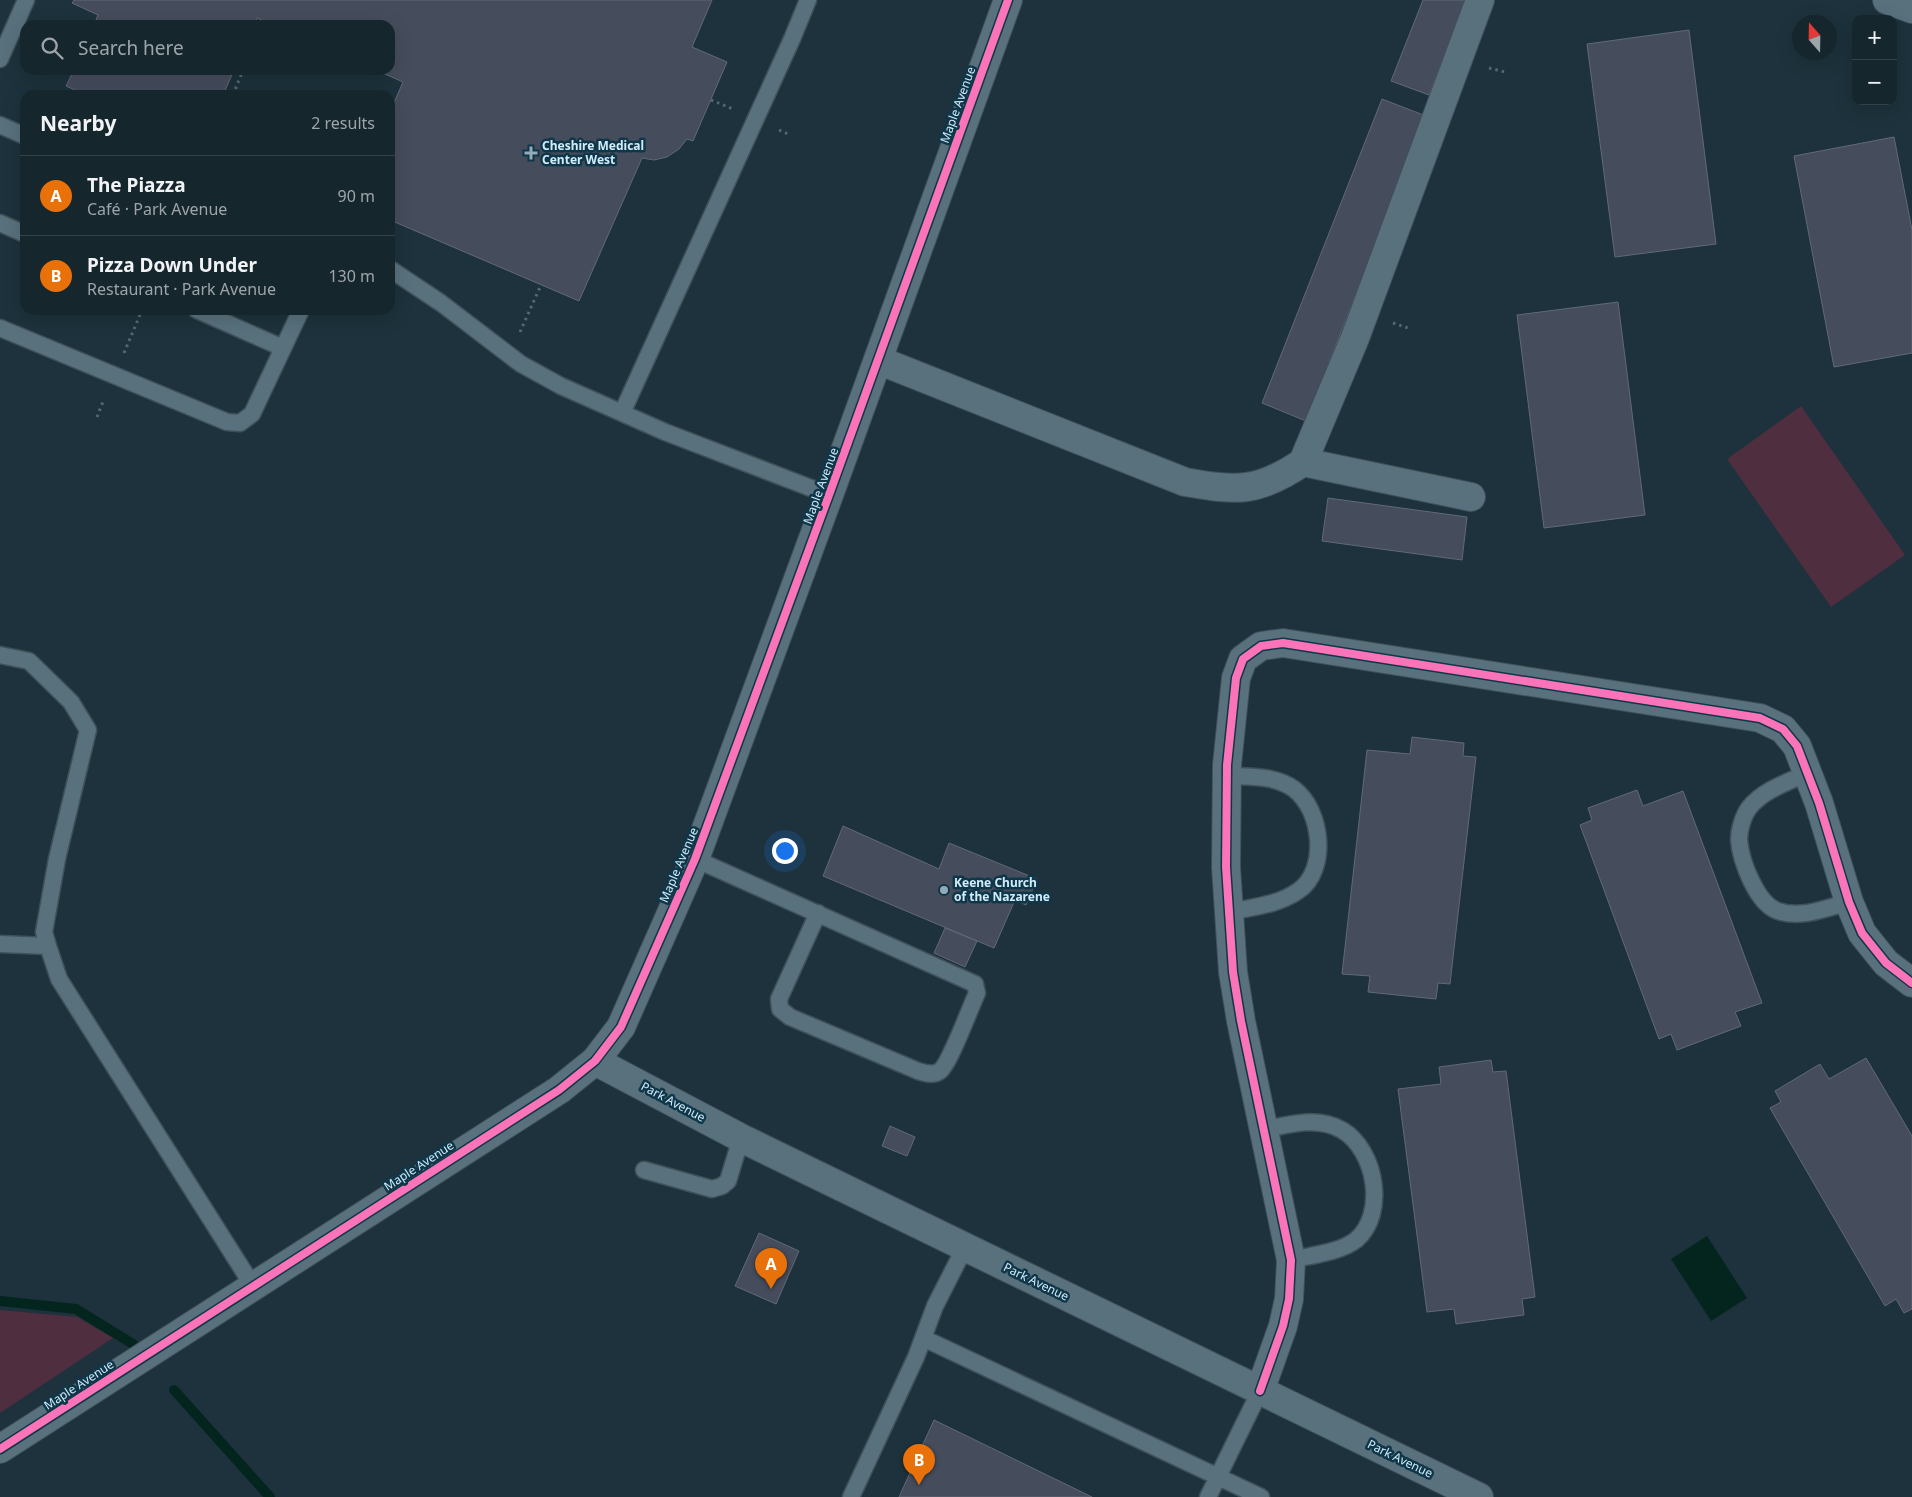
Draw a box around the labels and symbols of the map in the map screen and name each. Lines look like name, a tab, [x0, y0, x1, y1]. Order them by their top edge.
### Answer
north arrow	[1792, 15, 1837, 60]
street label: Maple Avenue	[936, 64, 979, 145]
place label: Cheshire Medical Center West	[542, 137, 644, 168]
marker: Cheshire Medical Center West	[524, 146, 538, 160]
street label: Maple Avenue	[799, 445, 842, 526]
street label: Maple Avenue	[655, 824, 702, 905]
your location	[772, 838, 798, 864]
place label: Keene Church of the Nazarene	[954, 874, 1050, 905]
marker: Keene Church of the Nazarene	[938, 884, 950, 896]
street label: Park Avenue	[638, 1077, 709, 1126]
street label: Maple Avenue	[380, 1137, 457, 1195]
pin: A	[755, 1248, 787, 1289]
street label: Park Avenue	[1001, 1258, 1072, 1305]
street label: Maple Avenue	[40, 1356, 117, 1414]
street label: Park Avenue	[1365, 1435, 1436, 1482]
pin: B	[903, 1444, 935, 1485]

